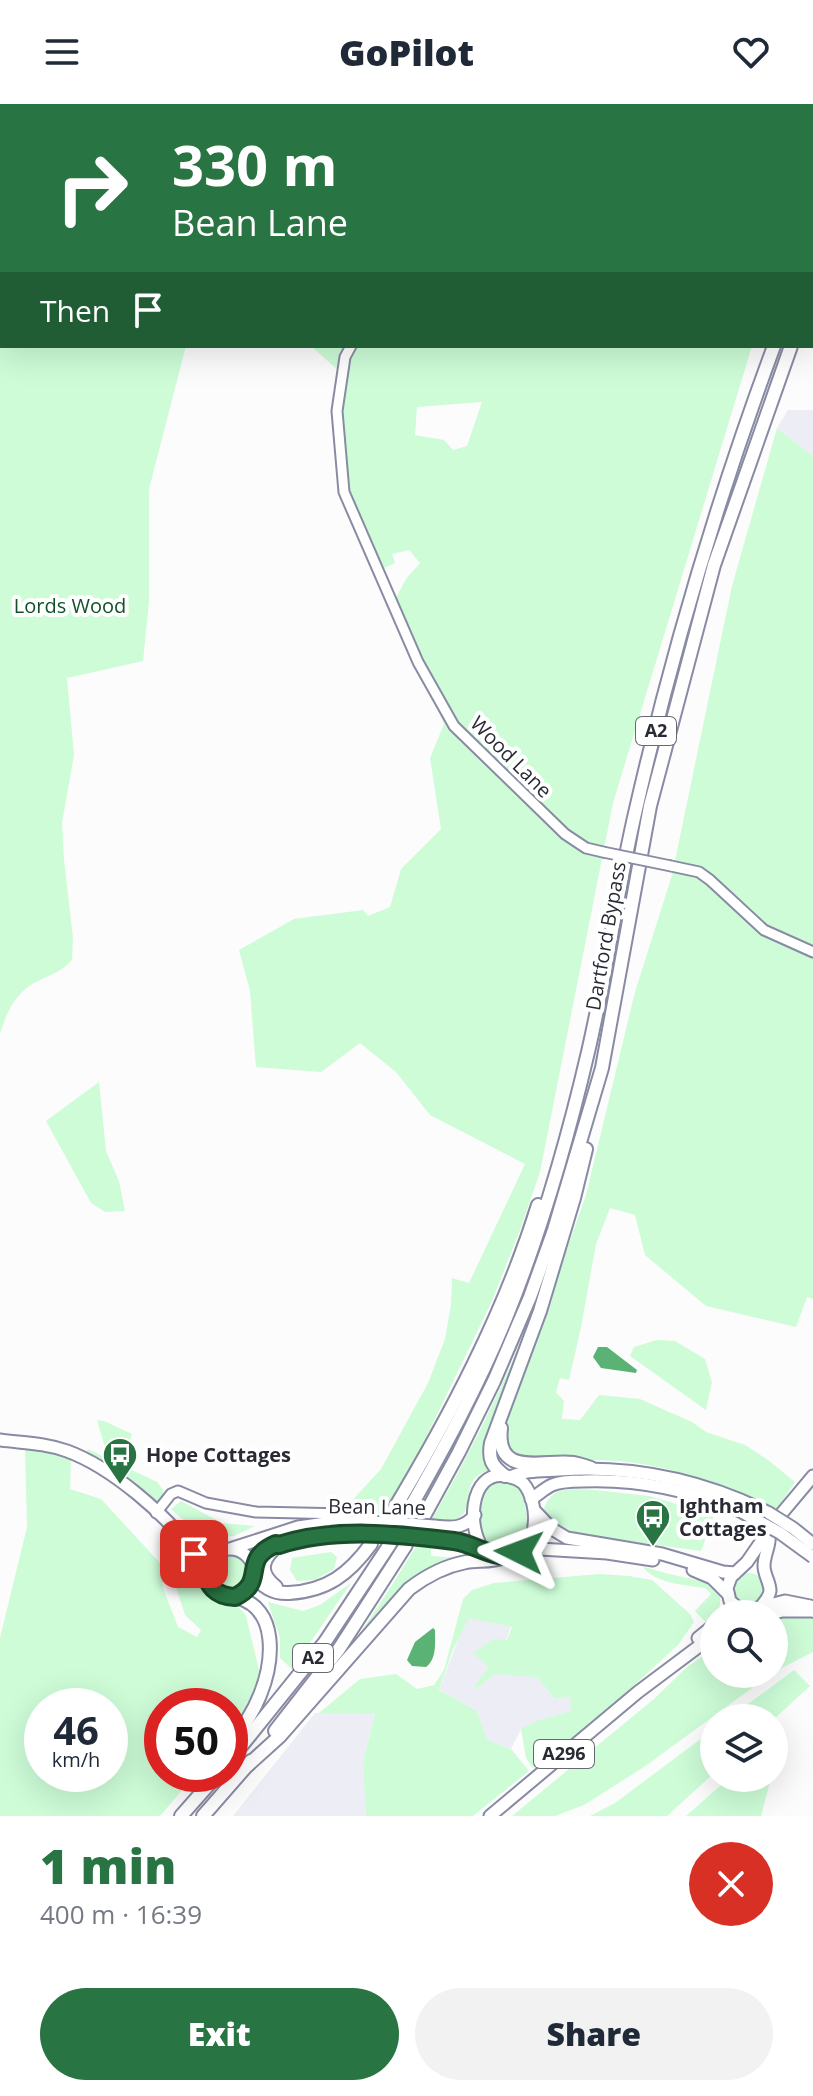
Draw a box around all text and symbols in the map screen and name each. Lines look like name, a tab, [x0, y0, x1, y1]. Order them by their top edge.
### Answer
text: GoPilot	[339, 28, 474, 77]
icon: menu	[40, 30, 84, 74]
icon: heart	[729, 30, 773, 74]
text: 330 m	[172, 126, 338, 202]
icon: right	[40, 136, 144, 240]
text: Bean Lane	[172, 198, 348, 247]
icon: arrive	[126, 288, 170, 332]
text: Then	[40, 290, 110, 331]
park label: Lords Wood	[14, 592, 126, 619]
street label: Wood Lane	[465, 710, 558, 803]
road number: A2	[636, 717, 676, 745]
street label: Dartford Bypass	[579, 859, 632, 1012]
bus stop icon: Hope Cottages	[101, 1436, 139, 1486]
place label: Hope Cottages	[146, 1441, 291, 1468]
street label: Bean Lane	[328, 1492, 426, 1521]
place label: Ightham Cottages	[679, 1492, 767, 1542]
bus stop icon: Ightham Cottages	[634, 1498, 672, 1548]
position arrow	[477, 1510, 561, 1594]
pin	[160, 1520, 228, 1588]
icon: arrive	[172, 1532, 216, 1576]
map controls	[700, 1600, 788, 1792]
button: search	[700, 1600, 788, 1688]
road number: A2	[293, 1644, 333, 1672]
speed limit sign: 50	[144, 1688, 248, 1792]
text: 46	[53, 1702, 99, 1757]
button: layers	[700, 1704, 788, 1792]
road number: A296	[534, 1740, 594, 1768]
text: km/h	[52, 1746, 100, 1773]
text: 1 min	[40, 1833, 176, 1898]
button: close	[689, 1842, 773, 1926]
text: 400 m · 16:39	[40, 1896, 202, 1932]
button: Exit	[40, 1988, 399, 2080]
button: Share	[415, 1988, 773, 2080]

